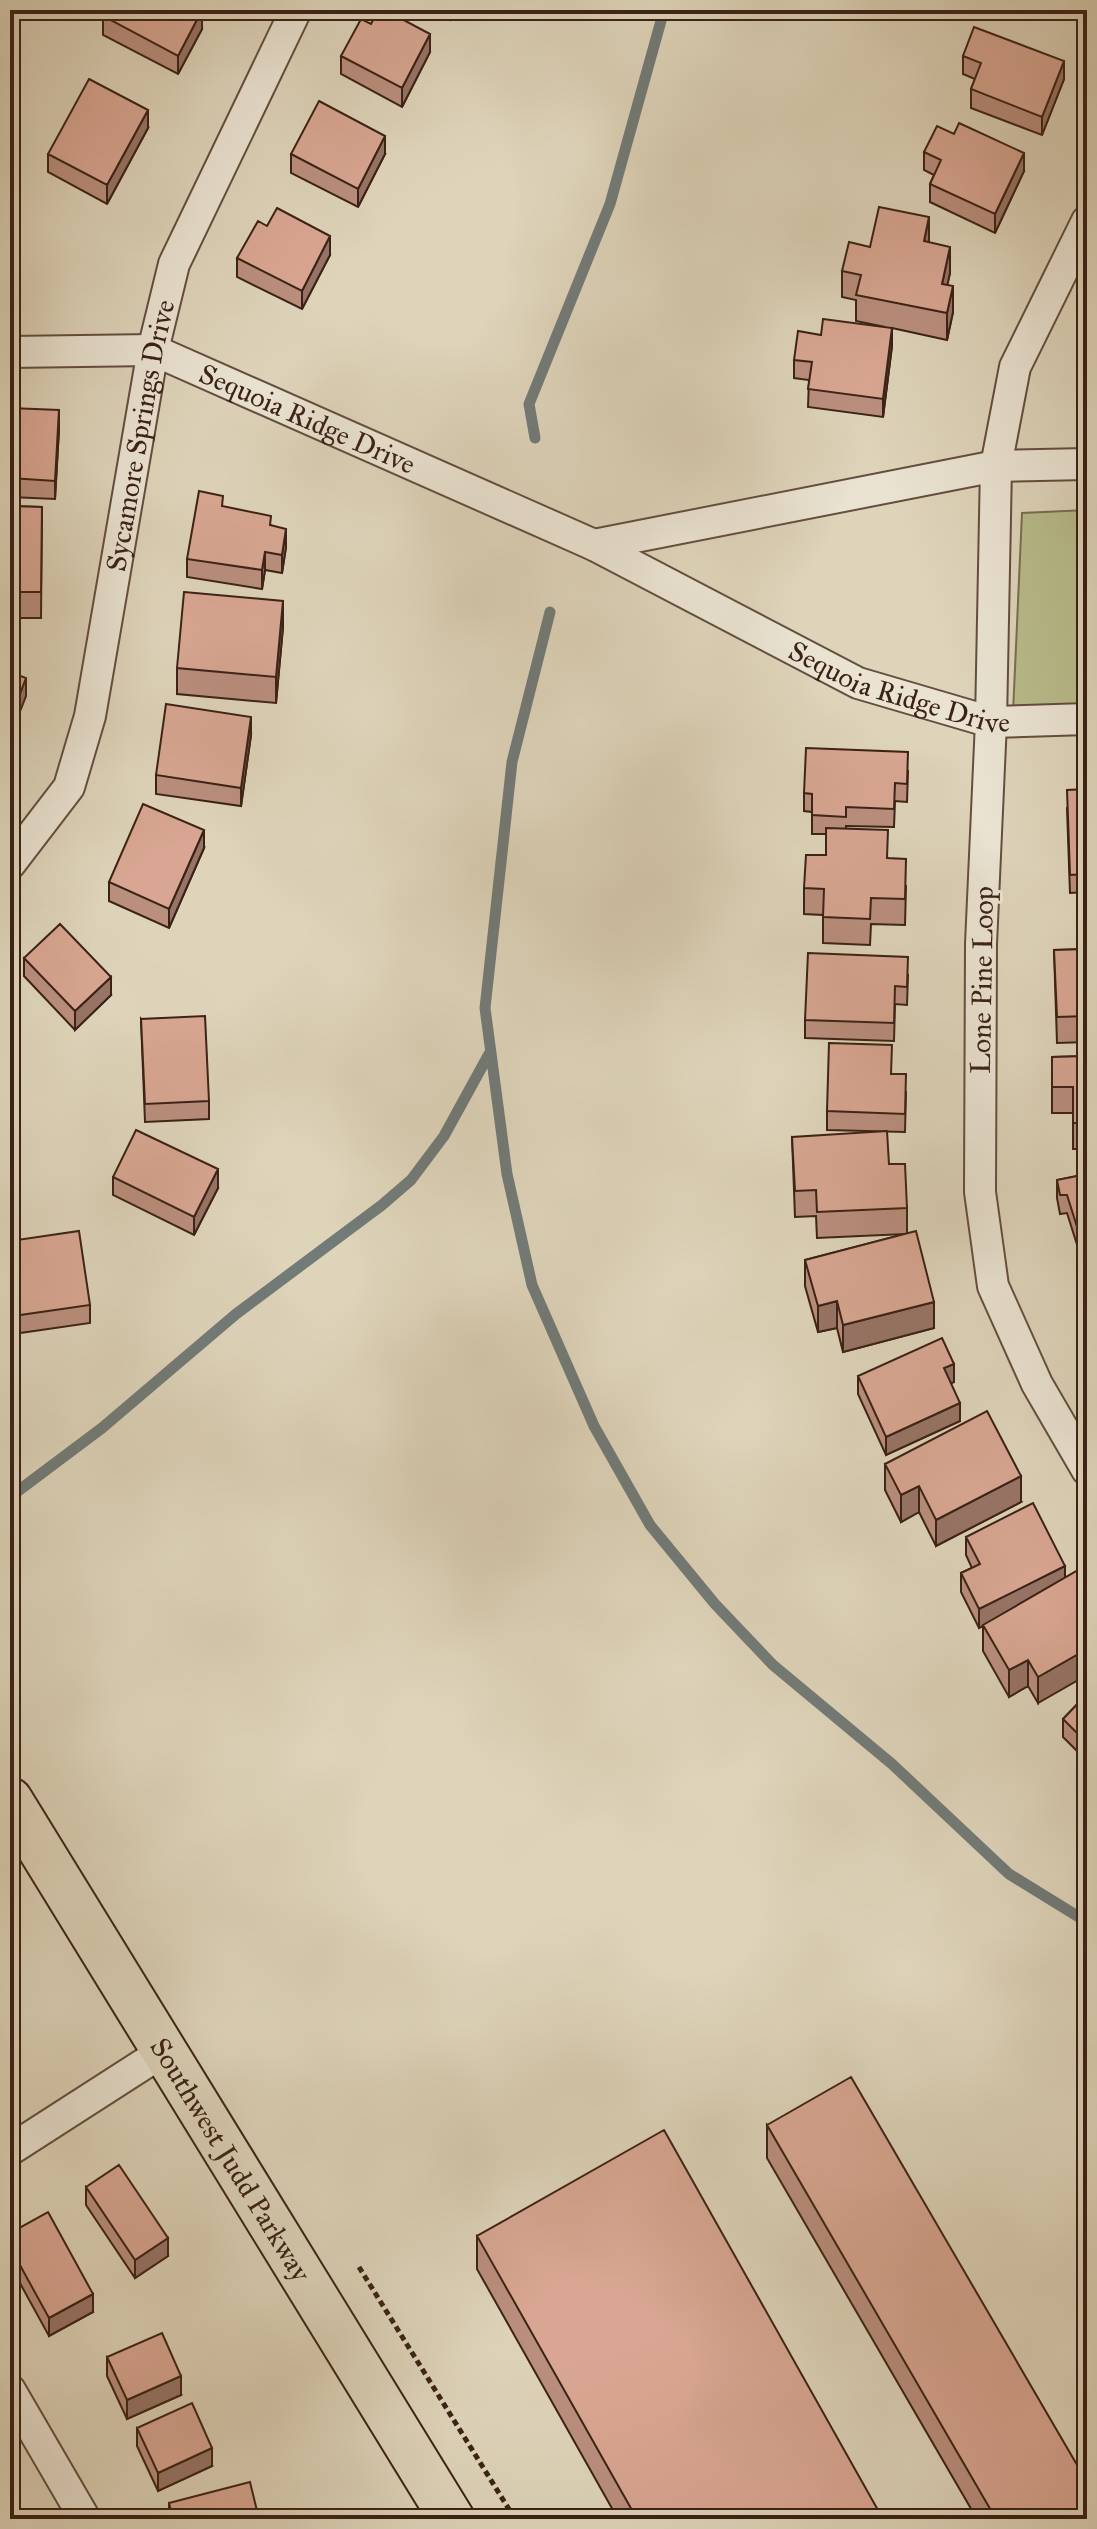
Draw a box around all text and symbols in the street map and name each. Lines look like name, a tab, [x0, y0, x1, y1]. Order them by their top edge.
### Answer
street label: Sycamore Springs Drive	[98, 296, 182, 574]
street label: Sequoia Ridge Drive	[194, 355, 421, 481]
street label: Sequoia Ridge Drive	[783, 632, 1010, 740]
street label: Lone Pine Loop	[963, 886, 1001, 1074]
street label: Southwest Judd Parkway	[143, 2031, 320, 2289]

